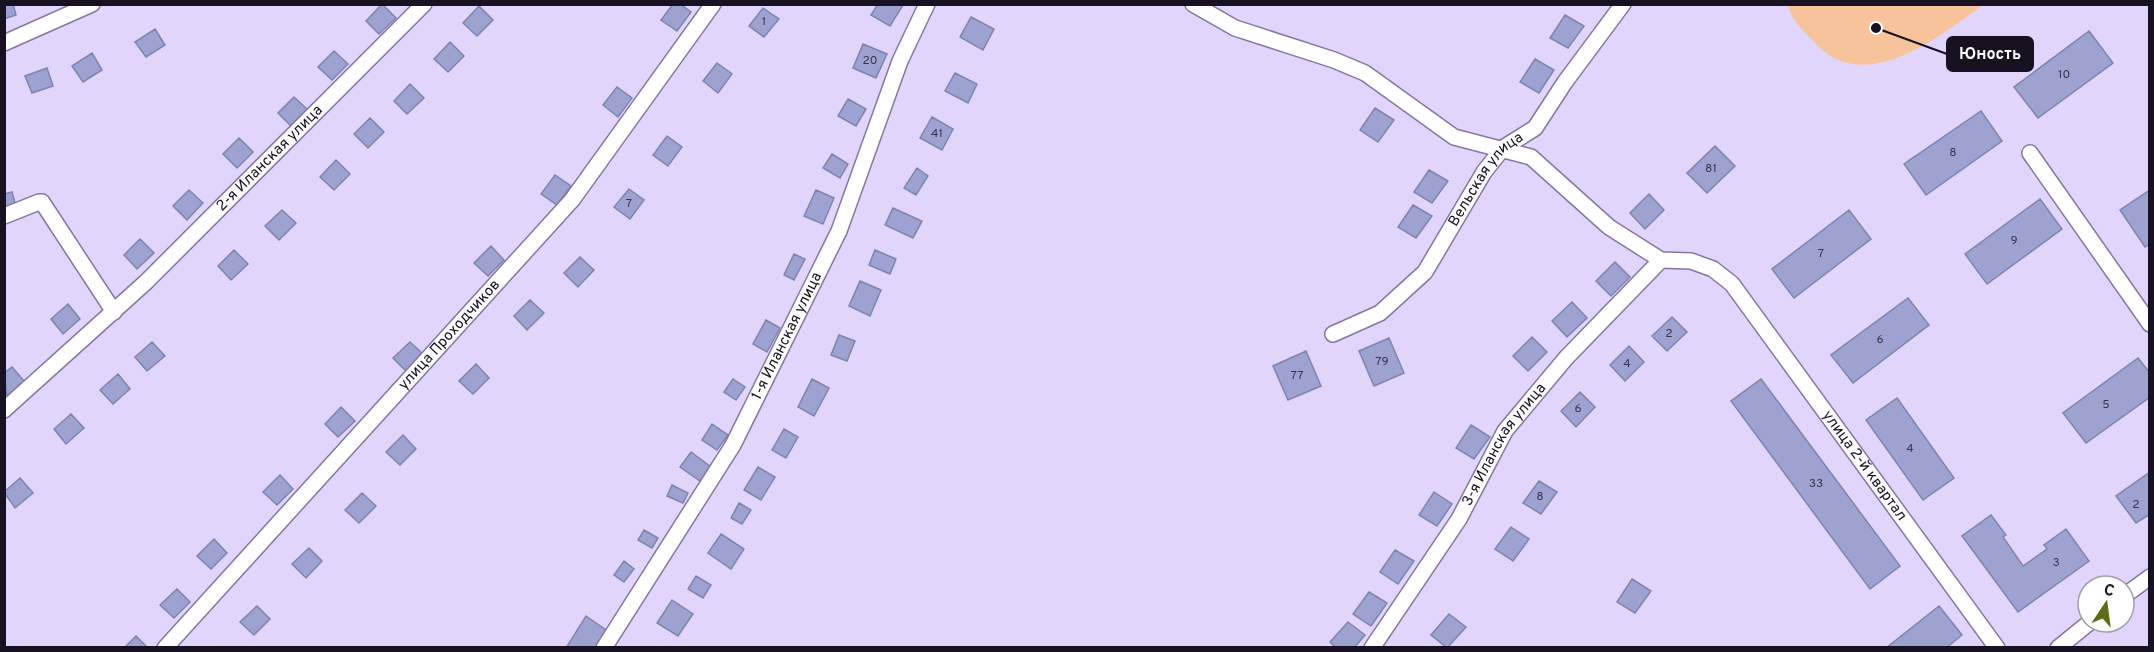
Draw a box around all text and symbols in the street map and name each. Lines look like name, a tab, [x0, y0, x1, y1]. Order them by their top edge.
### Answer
house number: 1	[762, 14, 766, 30]
callout: Юность	[1947, 37, 2033, 71]
text: Юность	[1959, 45, 2021, 65]
house number: 20	[862, 53, 878, 69]
house number: 10	[2058, 67, 2070, 83]
street label: 2-я Иланская улица	[212, 101, 327, 216]
house number: 41	[931, 126, 943, 142]
street label: Вельская улица	[1444, 128, 1527, 230]
house number: 8	[1949, 145, 1957, 161]
house number: 81	[1705, 161, 1717, 177]
house number: 7	[626, 196, 632, 212]
house number: 9	[2010, 233, 2018, 249]
house number: 7	[1818, 246, 1824, 262]
street label: 1-я Иланская улица	[747, 269, 827, 403]
street label: улица Проходчиков	[394, 276, 504, 394]
house number: 2	[1665, 326, 1673, 342]
house number: 6	[1876, 332, 1884, 348]
house number: 79	[1375, 354, 1389, 370]
house number: 4	[1623, 356, 1631, 372]
house number: 77	[1291, 368, 1303, 384]
street label: 3-я Иланская улица	[1458, 379, 1550, 509]
house number: 5	[2102, 397, 2110, 413]
house number: 6	[1574, 401, 1582, 417]
street label: улица 2-й квартал	[1818, 407, 1911, 525]
house number: 4	[1906, 441, 1914, 457]
house number: 33	[1809, 476, 1823, 492]
house number: 8	[1536, 489, 1544, 505]
house number: 2	[2132, 497, 2140, 513]
house number: 3	[2052, 555, 2060, 571]
north arrow	[2076, 574, 2136, 634]
text: С	[2102, 580, 2116, 602]

